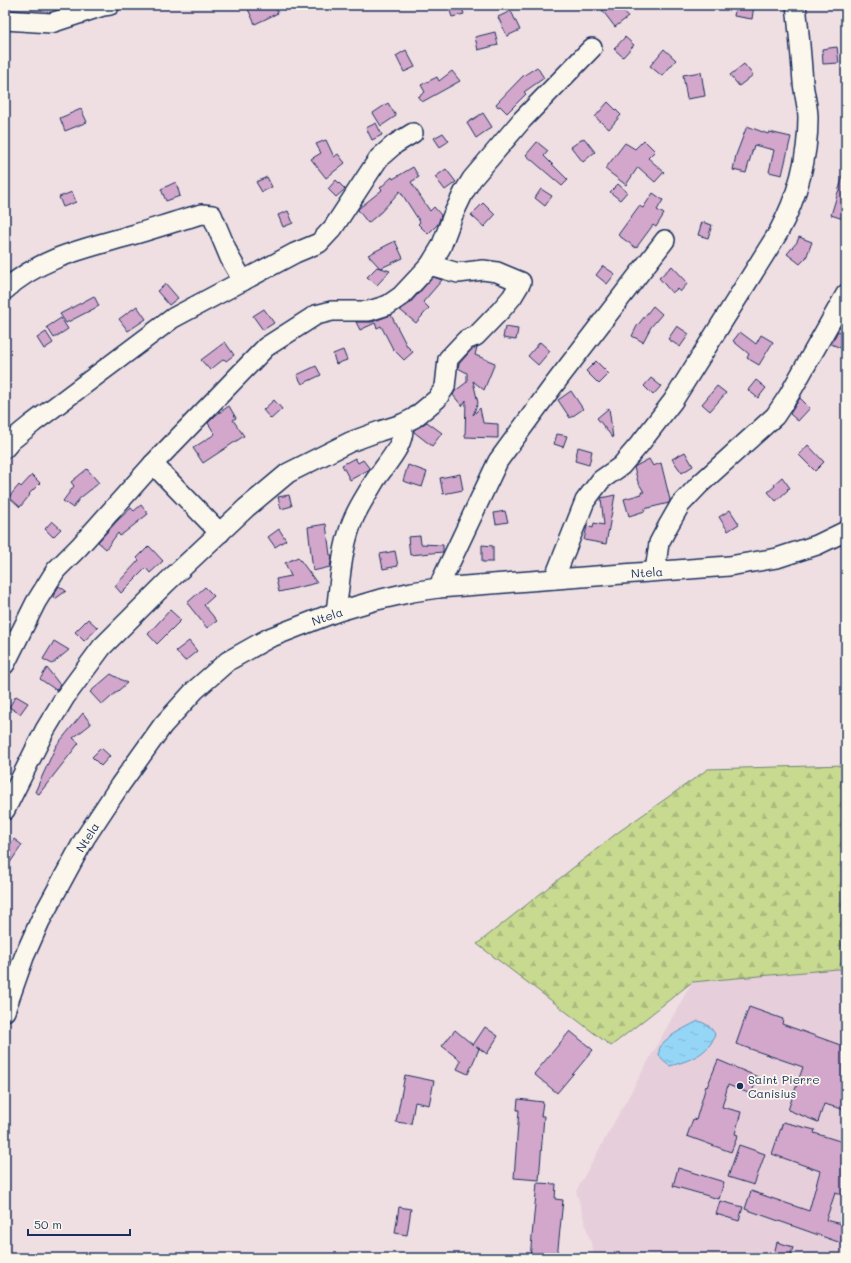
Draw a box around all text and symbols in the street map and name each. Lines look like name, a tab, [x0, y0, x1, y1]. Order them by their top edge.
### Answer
street label: Ntela	[630, 563, 664, 581]
street label: Ntela	[309, 603, 345, 629]
street label: Ntela	[72, 819, 102, 855]
place label: Saint Pierre Canisius	[748, 1071, 820, 1101]
marker: Saint Pierre Canisius	[735, 1081, 745, 1091]
scale bar	[28, 1211, 130, 1237]
text: 50 m	[34, 1216, 62, 1232]

